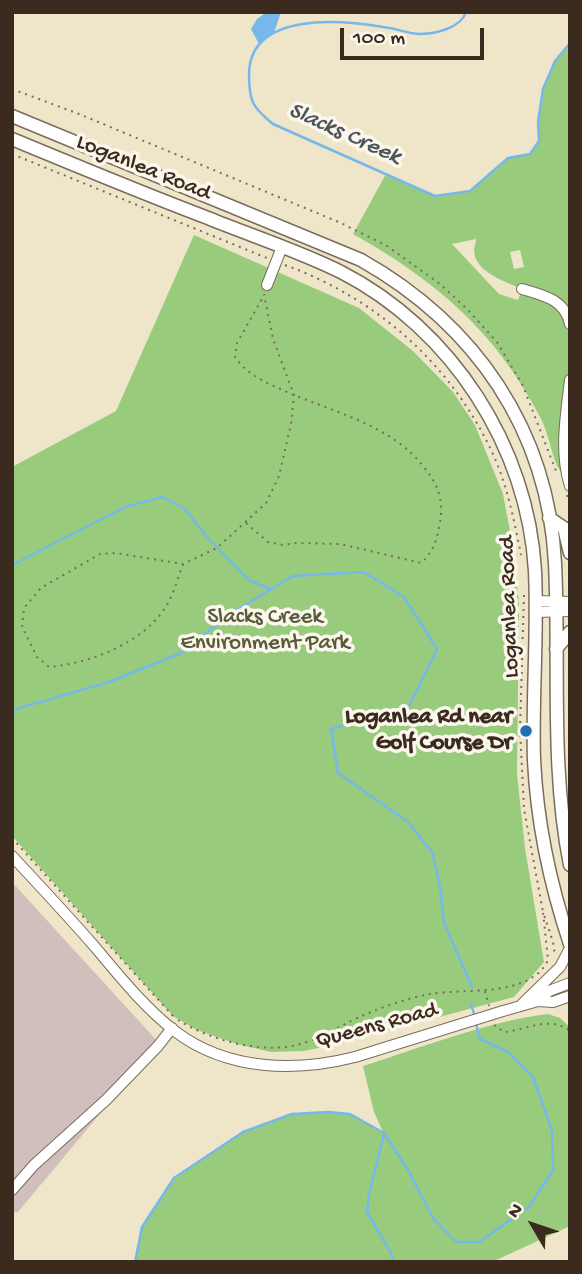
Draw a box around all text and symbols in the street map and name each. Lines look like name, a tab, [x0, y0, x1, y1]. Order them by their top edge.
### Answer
scale bar	[344, 14, 488, 58]
text: 100 m	[353, 27, 405, 52]
water label: Slacks Creek	[283, 97, 405, 173]
street label: Loganlea Road	[72, 130, 214, 208]
street label: Loganlea Road	[495, 535, 527, 679]
park label: Slacks Creek Environment Park	[180, 604, 350, 658]
place label: Loganlea Rd near Golf Course Dr	[345, 704, 512, 758]
marker: Loganlea Rd near Golf Course Dr	[518, 723, 534, 739]
street label: Queens Road	[313, 997, 441, 1057]
north arrow	[498, 1190, 568, 1260]
text: N	[503, 1199, 529, 1224]

